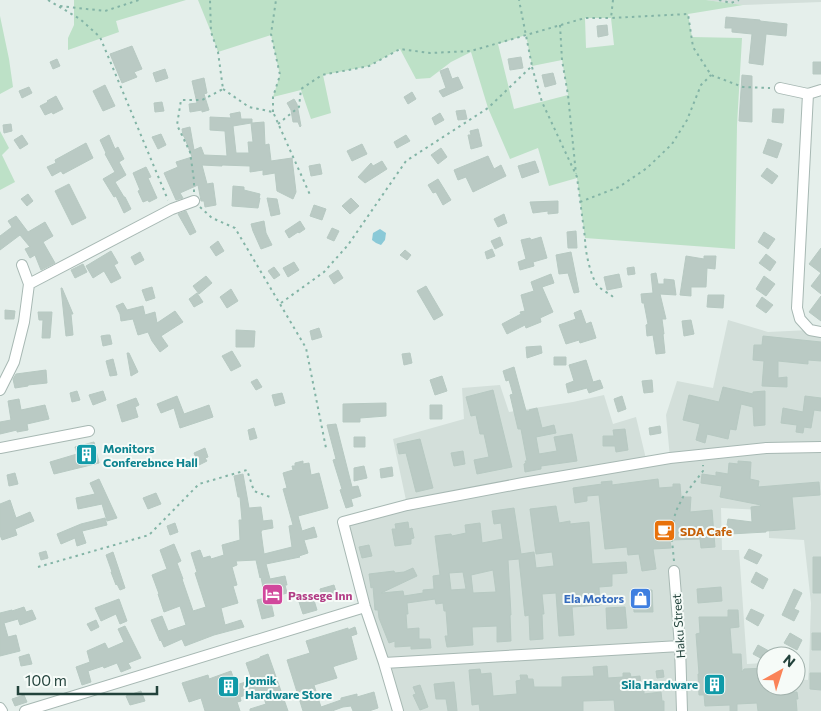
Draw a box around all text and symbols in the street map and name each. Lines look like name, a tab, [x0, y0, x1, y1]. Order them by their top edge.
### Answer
place label: Monitors Conferebnce Hall	[103, 441, 198, 469]
building icon: Monitors Conferebnce Hall	[75, 443, 99, 467]
cafe icon: SDA Cafe	[652, 519, 676, 543]
place label: SDA Cafe	[680, 524, 732, 538]
hotel icon: Passege Inn	[260, 583, 284, 607]
shop icon: Ela Motors	[628, 586, 652, 610]
place label: Passege Inn	[288, 588, 352, 602]
place label: Ela Motors	[564, 591, 624, 605]
street label: Haku Street	[669, 593, 687, 659]
north arrow	[756, 646, 806, 696]
text: N	[780, 651, 799, 670]
scale bar	[18, 664, 156, 696]
text: 100 m	[25, 671, 67, 689]
building icon: Sila Hardware	[702, 672, 726, 696]
place label: Jomik Hardware Store	[245, 673, 332, 701]
building icon: Jomik Hardware Store	[217, 675, 241, 699]
place label: Sila Hardware	[621, 677, 698, 691]

